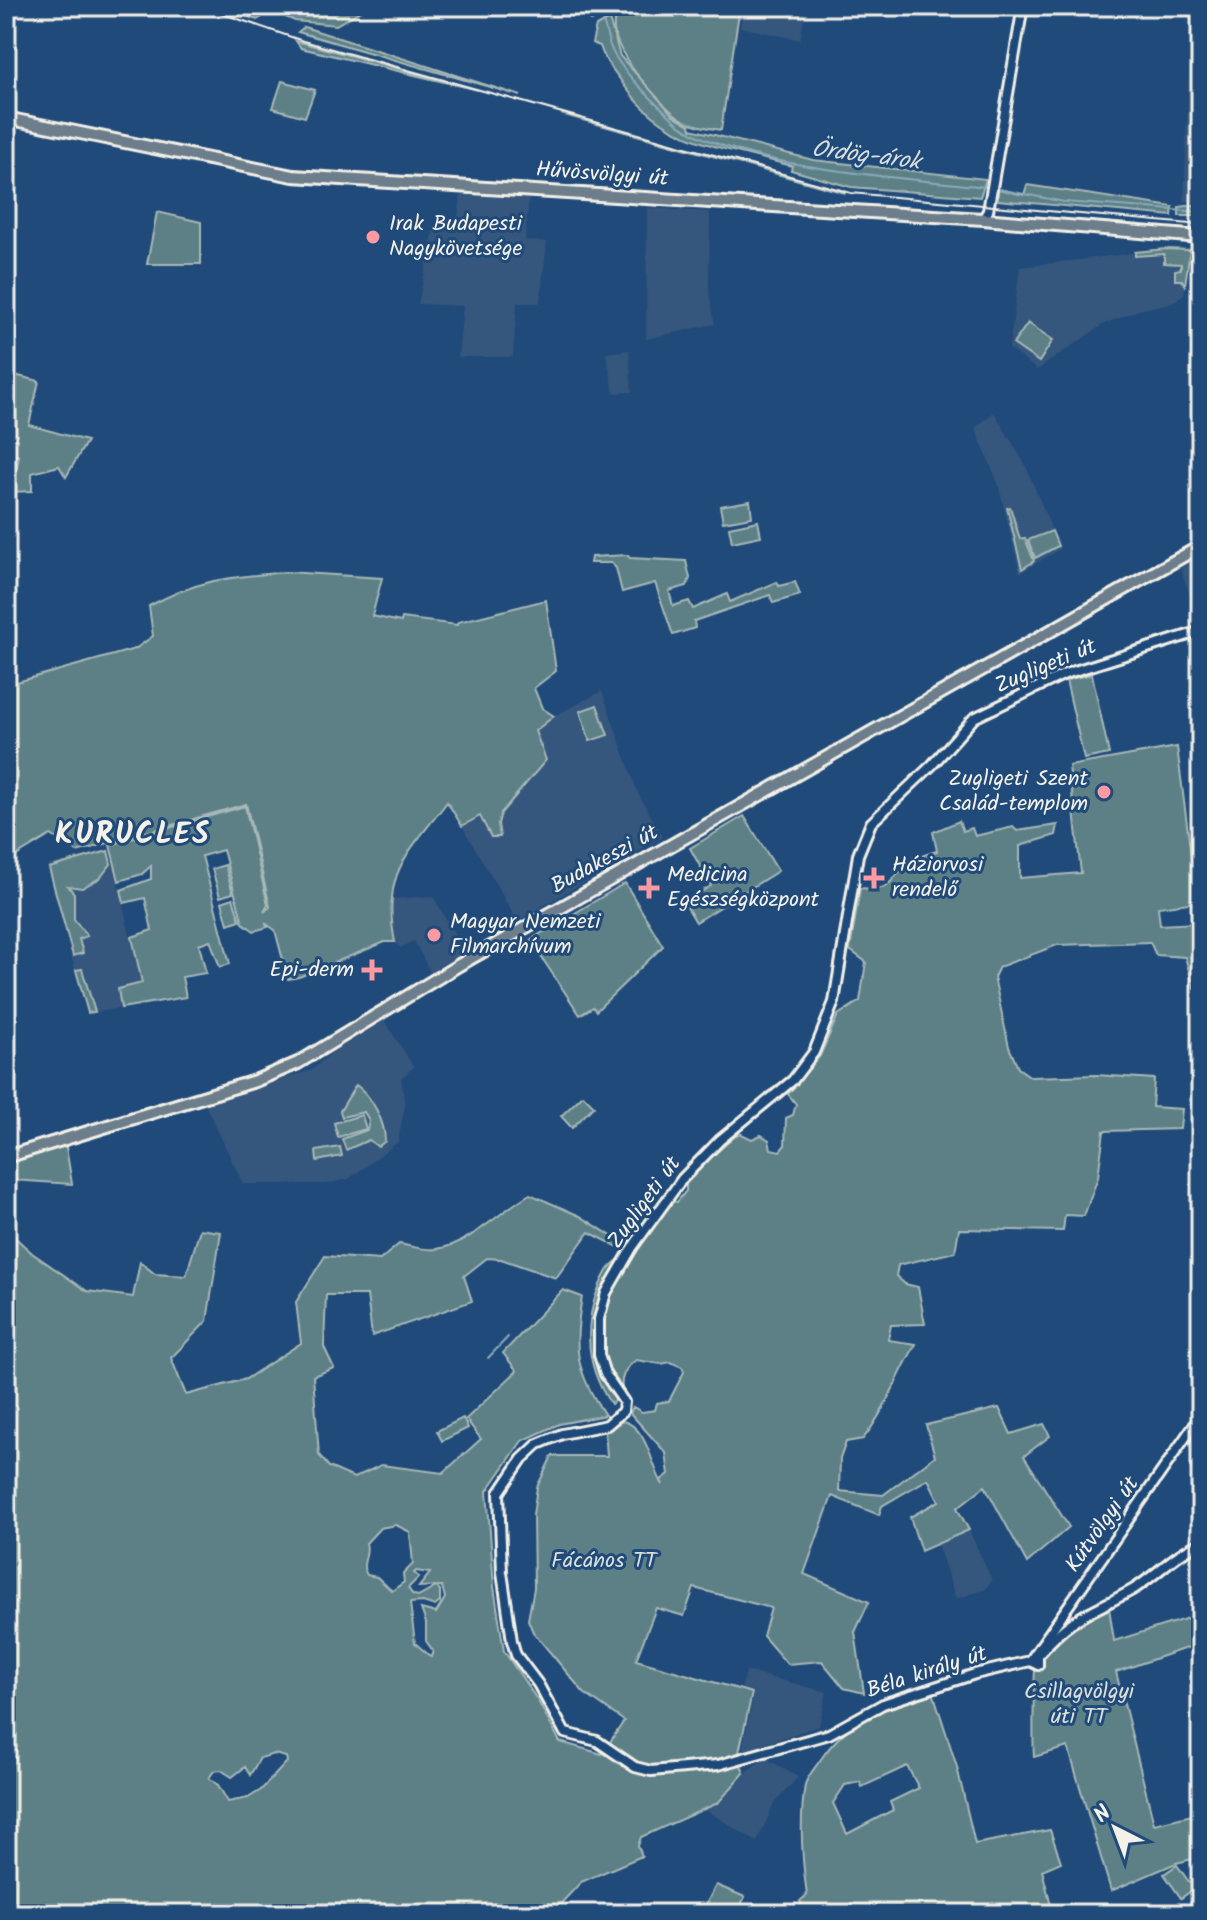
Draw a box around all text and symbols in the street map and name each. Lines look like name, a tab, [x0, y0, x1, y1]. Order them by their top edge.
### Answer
water label: Ördög-árok	[809, 130, 926, 182]
street label: Hűvösvölgyi út	[535, 153, 670, 197]
place label: Irak Budapesti Nagykövetsége	[389, 207, 523, 267]
marker: Irak Budapesti Nagykövetsége	[364, 228, 382, 246]
street label: Zugligeti út	[990, 630, 1103, 704]
place label: Zugligeti Szent Család-templom	[939, 762, 1088, 822]
marker: Zugligeti Szent Család-templom	[1095, 783, 1113, 801]
district label: KURUCLES	[55, 811, 211, 859]
street label: Budakeszi út	[545, 816, 666, 904]
place label: Háziorvosi rendelő	[892, 848, 984, 908]
place label: Medicina Egészségközpont	[667, 858, 820, 918]
marker: Háziorvosi rendelő	[863, 867, 885, 889]
marker: Medicina Egészségközpont	[638, 877, 660, 899]
place label: Magyar Nemzeti Filmarchívum	[450, 905, 601, 965]
marker: Magyar Nemzeti Filmarchívum	[425, 926, 443, 944]
place label: Epi-derm	[270, 953, 354, 988]
marker: Epi-derm	[361, 959, 383, 981]
street label: Zugligeti út	[599, 1149, 691, 1257]
street label: Kútvölgyi út	[1057, 1469, 1149, 1580]
park label: Fácános TT	[551, 1544, 659, 1579]
street label: Béla király út	[862, 1637, 992, 1709]
park label: Csillagvölgyi úti TT	[1024, 1675, 1135, 1735]
north arrow	[1075, 1788, 1155, 1868]
text: N	[1086, 1797, 1120, 1833]

